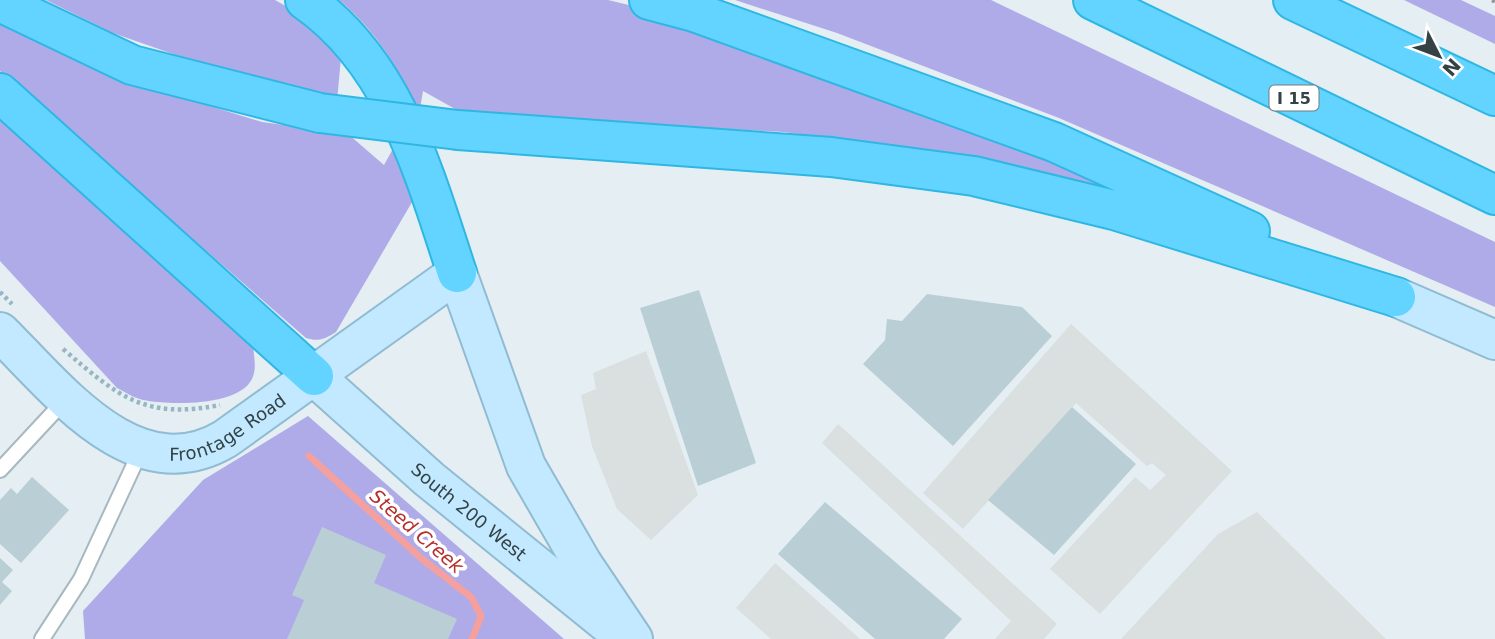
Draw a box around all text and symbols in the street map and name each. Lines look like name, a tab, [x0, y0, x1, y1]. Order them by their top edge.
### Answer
north arrow	[1404, 21, 1474, 91]
text: N	[1438, 54, 1465, 81]
road number: I 15	[1270, 86, 1318, 110]
street label: Frontage Road	[169, 389, 289, 464]
street label: South 200 West	[407, 458, 531, 564]
water label: Steed Creek	[366, 484, 469, 578]

